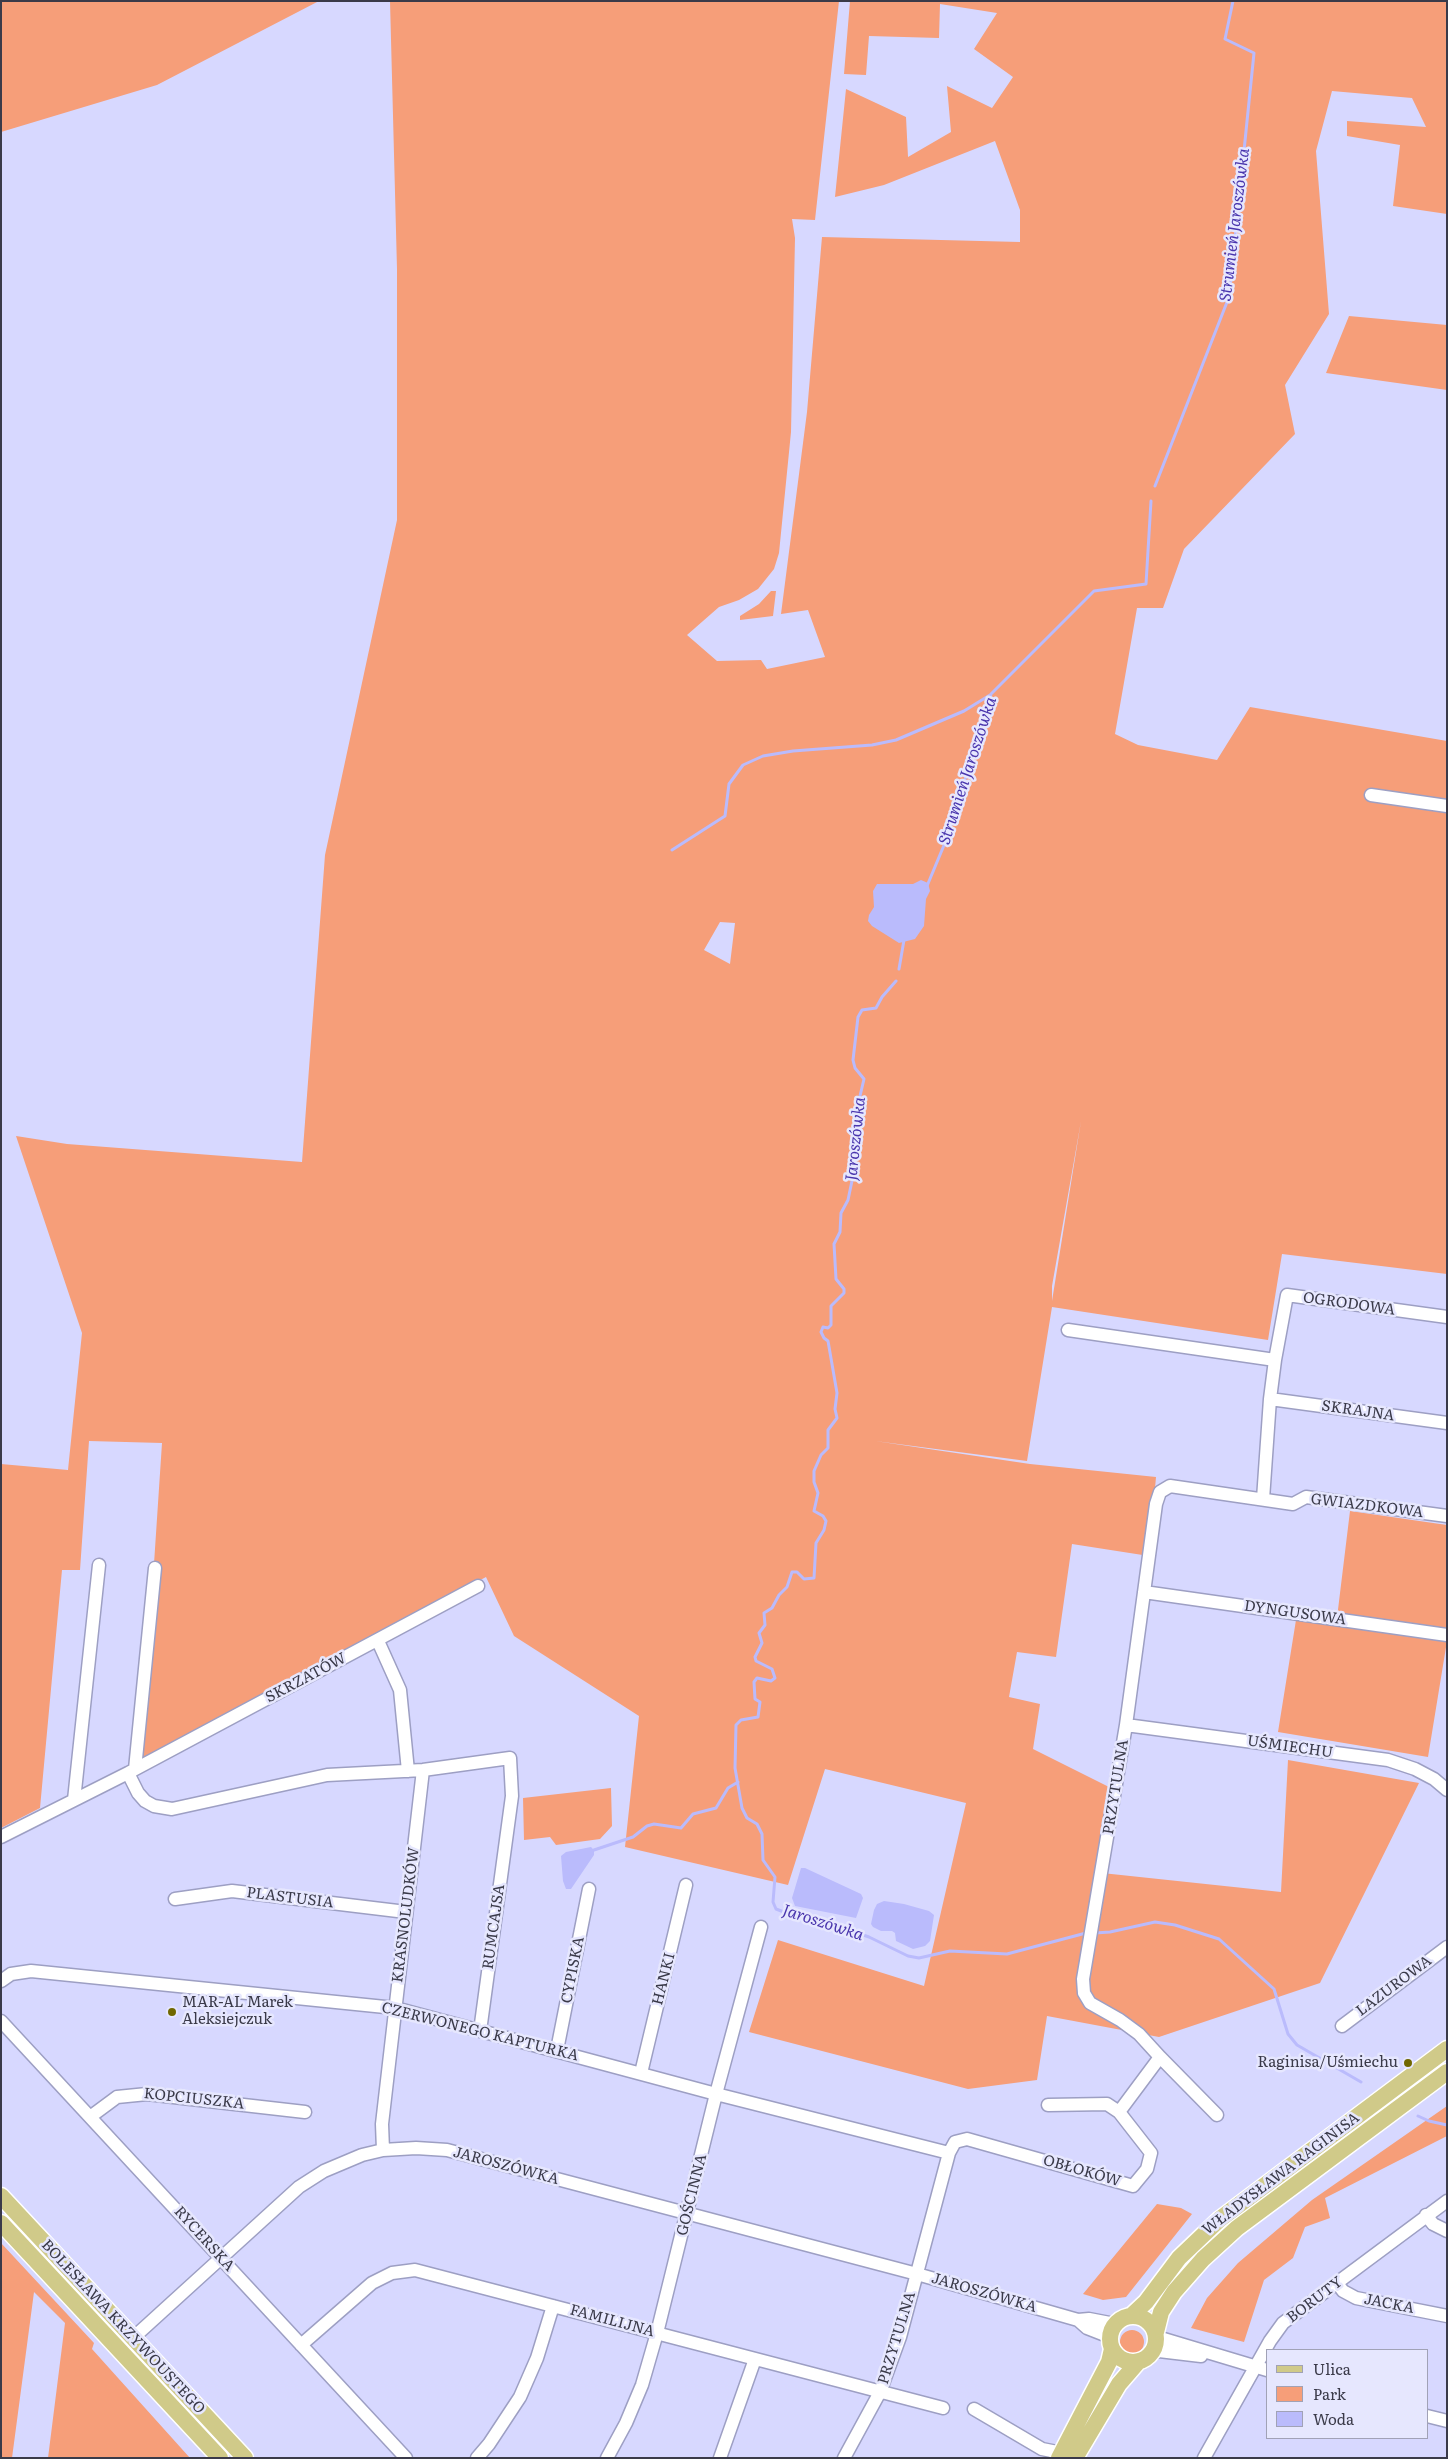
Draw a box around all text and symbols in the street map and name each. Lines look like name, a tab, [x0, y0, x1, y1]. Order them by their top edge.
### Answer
water label: Strumień Jaroszówka	[1216, 147, 1254, 303]
water label: Strumień Jaroszówka	[935, 695, 1001, 847]
water label: Jaroszówka	[842, 1096, 870, 1182]
street label: OGRODOWA	[1302, 1289, 1396, 1319]
street label: SKRAJNA	[1320, 1397, 1396, 1425]
street label: GWIAZDKOWA	[1310, 1490, 1424, 1522]
street label: DYNGUSOWA	[1243, 1597, 1347, 1629]
street label: SKRZATÓW	[263, 1649, 349, 1707]
street label: UŚMIECHU	[1246, 1732, 1334, 1762]
street label: PRZYTULNA	[1100, 1738, 1132, 1836]
street label: KRASNOLUDKÓW	[389, 1846, 423, 1984]
street label: RUMCAJSA	[479, 1883, 509, 1971]
street label: PLASTUSIA	[245, 1884, 335, 1912]
water label: Jaroszówka	[780, 1901, 866, 1945]
street label: CYPISKA	[558, 1935, 588, 2005]
street label: HANKI	[649, 1951, 679, 2007]
street label: LAZUROWA	[1353, 1952, 1435, 2020]
place label: MAR-AL Marek Aleksiejczuk	[182, 1994, 293, 2029]
street label: CZERWONEGO KAPTURKA	[380, 1999, 580, 2065]
marker: MAR-AL Marek Aleksiejczuk	[166, 2006, 178, 2018]
place label: Raginisa/Uśmiechu	[1258, 2054, 1398, 2072]
marker: Raginisa/Uśmiechu	[1402, 2057, 1414, 2069]
street label: KOPCIUSZKA	[143, 2085, 245, 2113]
street label: WŁADYSŁAWA RAGINISA	[1199, 2109, 1363, 2239]
street label: JAROSZÓWKA	[451, 2143, 561, 2189]
street label: OBŁOKÓW	[1041, 2151, 1123, 2191]
street label: GOŚCINNA	[673, 2152, 711, 2238]
street label: RYCERSKA	[170, 2203, 238, 2275]
street label: BOLESŁAWA KRZYWOUSTEGO	[37, 2236, 209, 2418]
street label: JAROSZÓWKA	[929, 2269, 1039, 2317]
street label: BORUTY	[1284, 2273, 1346, 2327]
street label: PRZYTULNA	[874, 2289, 920, 2387]
street label: JACKA	[1362, 2290, 1416, 2318]
street label: FAMILIJNA	[568, 2301, 656, 2341]
legend	[1266, 2349, 1428, 2439]
text: Ulica	[1313, 2357, 1351, 2380]
text: Park	[1313, 2382, 1346, 2405]
text: Woda	[1313, 2407, 1354, 2430]

